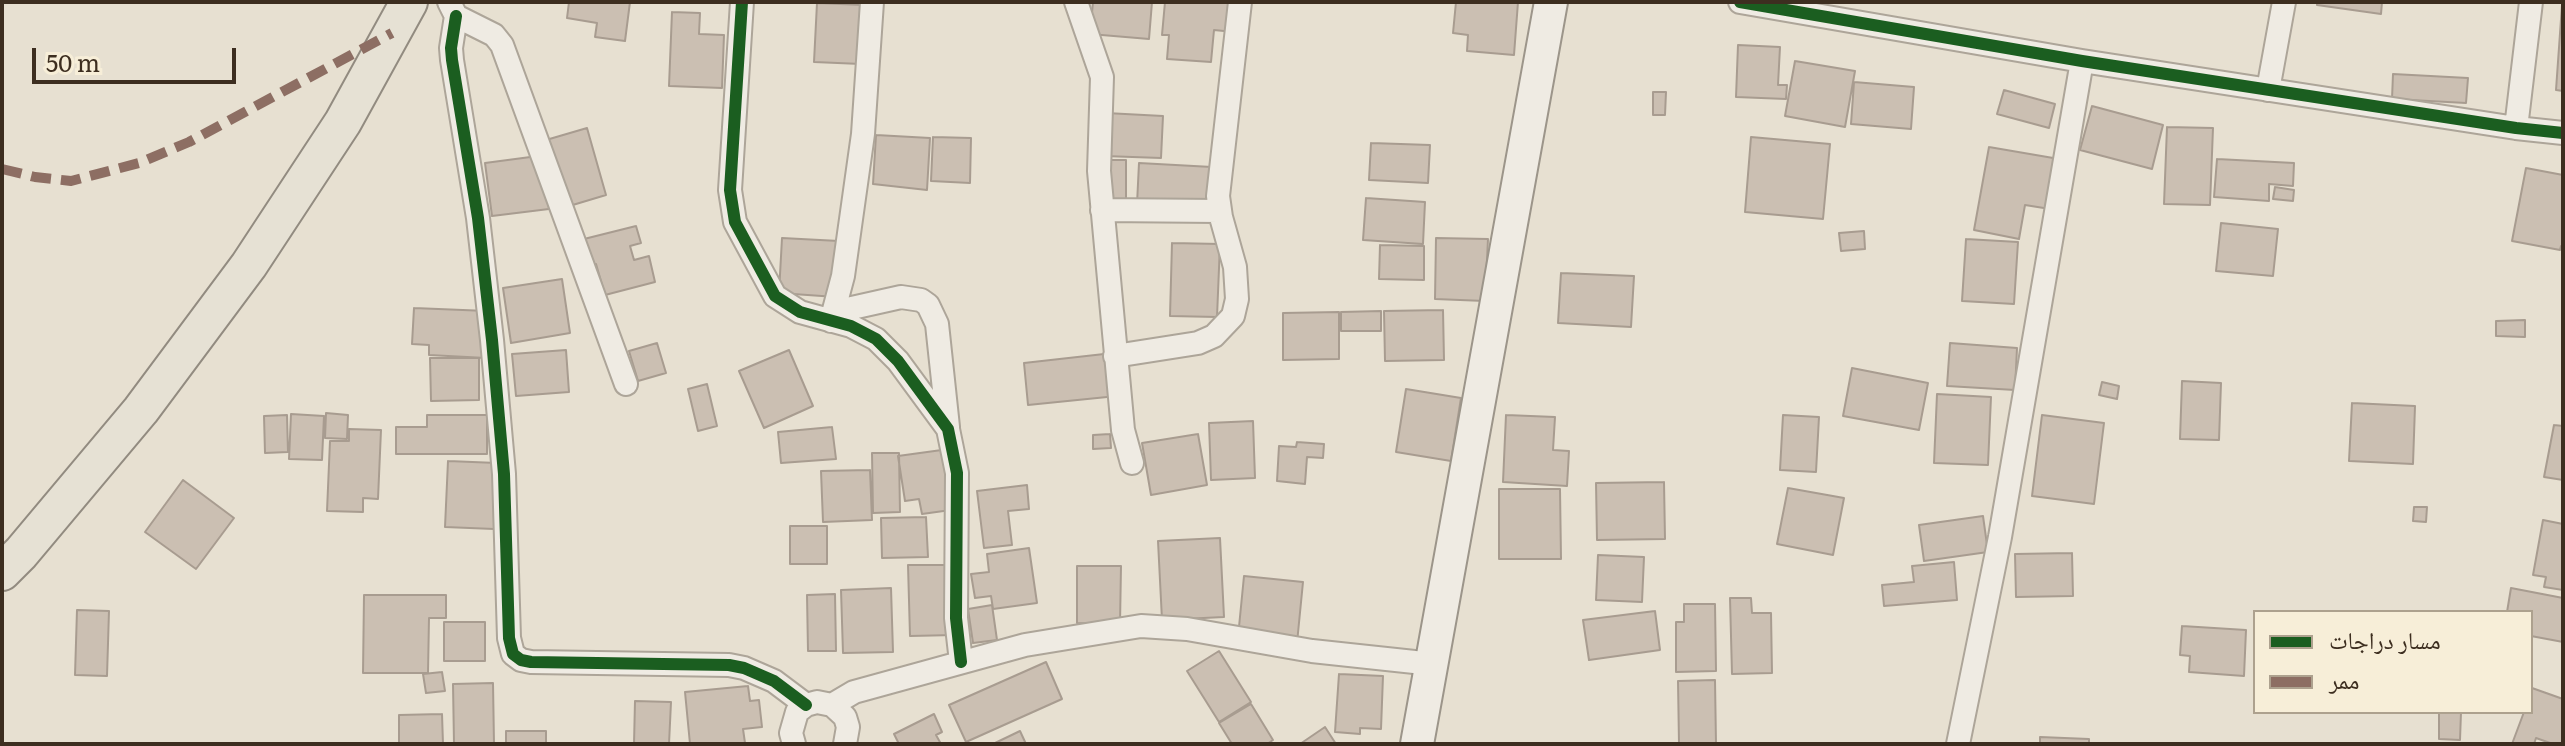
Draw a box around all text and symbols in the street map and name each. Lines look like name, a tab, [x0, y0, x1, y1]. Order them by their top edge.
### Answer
scale bar	[36, 32, 240, 82]
text: 50 m	[46, 44, 100, 79]
legend	[2253, 610, 2533, 714]
text: مسار دراجات	[2329, 621, 2441, 656]
text: ممر	[2329, 661, 2360, 696]

